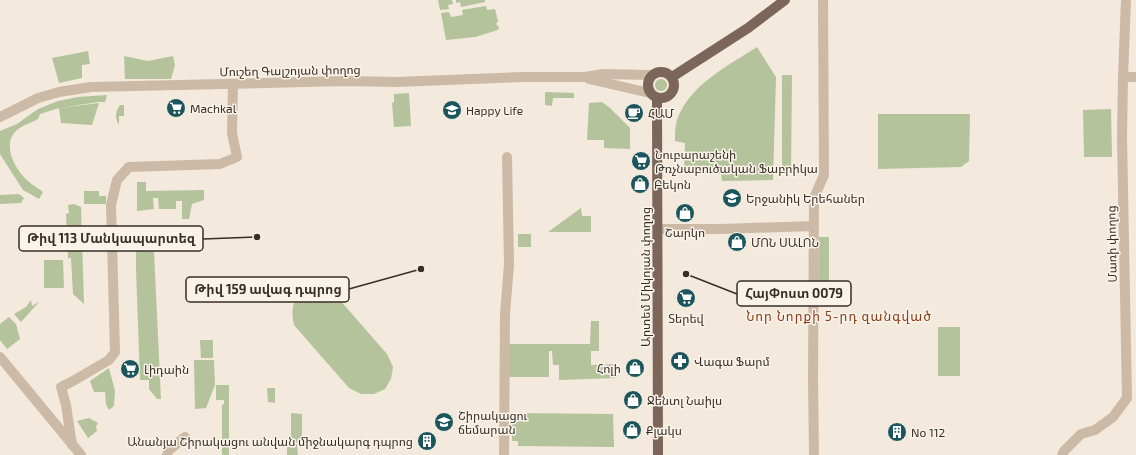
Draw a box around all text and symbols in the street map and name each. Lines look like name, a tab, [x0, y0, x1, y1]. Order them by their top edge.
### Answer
street label: Մուշեղ Գալշոյան փողոց	[219, 62, 361, 79]
supermarket icon: Machkal	[165, 97, 187, 119]
school or university icon: Happy Life	[441, 99, 463, 121]
place label: Machkal	[190, 101, 237, 115]
cafe icon: ՀԱՄ	[623, 102, 645, 124]
place label: Happy Life	[466, 103, 523, 117]
place label: ՀԱՄ	[648, 106, 675, 120]
place label: Նուբարաշենի Թռչնաբուծական Ֆաբրիկա	[655, 147, 818, 176]
supermarket icon: Նուբարաշենի Թռչնաբուծական Ֆաբրիկա	[630, 150, 652, 172]
shop icon: Բեկոն	[629, 173, 651, 195]
place label: Բեկոն	[654, 177, 691, 192]
school or university icon: Երջանիկ Երեհաներ	[721, 187, 743, 209]
place label: Երջանիկ Երեհաներ	[746, 191, 865, 206]
shop icon: Շարկո	[674, 202, 696, 224]
street label: Մառի փողոց	[1103, 205, 1120, 283]
street label: Արտեմ Միկոյան փողոց	[638, 207, 653, 347]
place label: Շարկո	[665, 225, 705, 240]
callout: Թիվ 113 Մանկապարտեզ	[19, 226, 203, 251]
text: Թիվ 113 Մանկապարտեզ	[27, 230, 196, 246]
shop icon: ՄՈՆ ՍԱԼՈՆ	[726, 231, 748, 253]
place label: ՄՈՆ ՍԱԼՈՆ	[751, 235, 819, 249]
callout: Թիվ 159 ավագ դպրոց	[186, 277, 349, 302]
text: Թիվ 159 ավագ դպրոց	[194, 281, 342, 297]
callout: ՀայՓոստ 0079	[737, 281, 851, 306]
text: ՀայՓոստ 0079	[745, 285, 843, 301]
supermarket icon: Տերեվ	[675, 287, 697, 309]
district label: Նոր Նորքի 5-րդ զանգված	[746, 308, 932, 324]
place label: Տերեվ	[668, 311, 705, 326]
pharmacy icon: Վագա Ֆարմ	[669, 350, 691, 372]
place label: Վագա Ֆարմ	[694, 354, 770, 369]
shop icon: Հոլի	[624, 357, 646, 379]
supermarket icon: Լիդաին	[119, 358, 141, 380]
place label: Հոլի	[597, 361, 621, 376]
place label: Լիդաին	[144, 362, 189, 377]
shop icon: Ջենտլ Նաիլս	[622, 389, 644, 411]
place label: Ջենտլ Նաիլս	[647, 393, 722, 408]
place label: Շիրակացու ճեմարան	[458, 408, 528, 437]
school or university icon: Շիրակացու ճեմարան	[433, 411, 455, 433]
shop icon: Քլակս	[621, 419, 643, 441]
building icon: No 112	[886, 421, 908, 443]
place label: Քլակս	[646, 423, 682, 438]
place label: No 112	[911, 425, 946, 439]
building icon: Անանյա Շիրակացու անվան միջնակարգ դպրոց	[416, 430, 438, 452]
place label: Անանյա Շիրակացու անվան միջնակարգ դպրոց	[127, 434, 413, 449]

